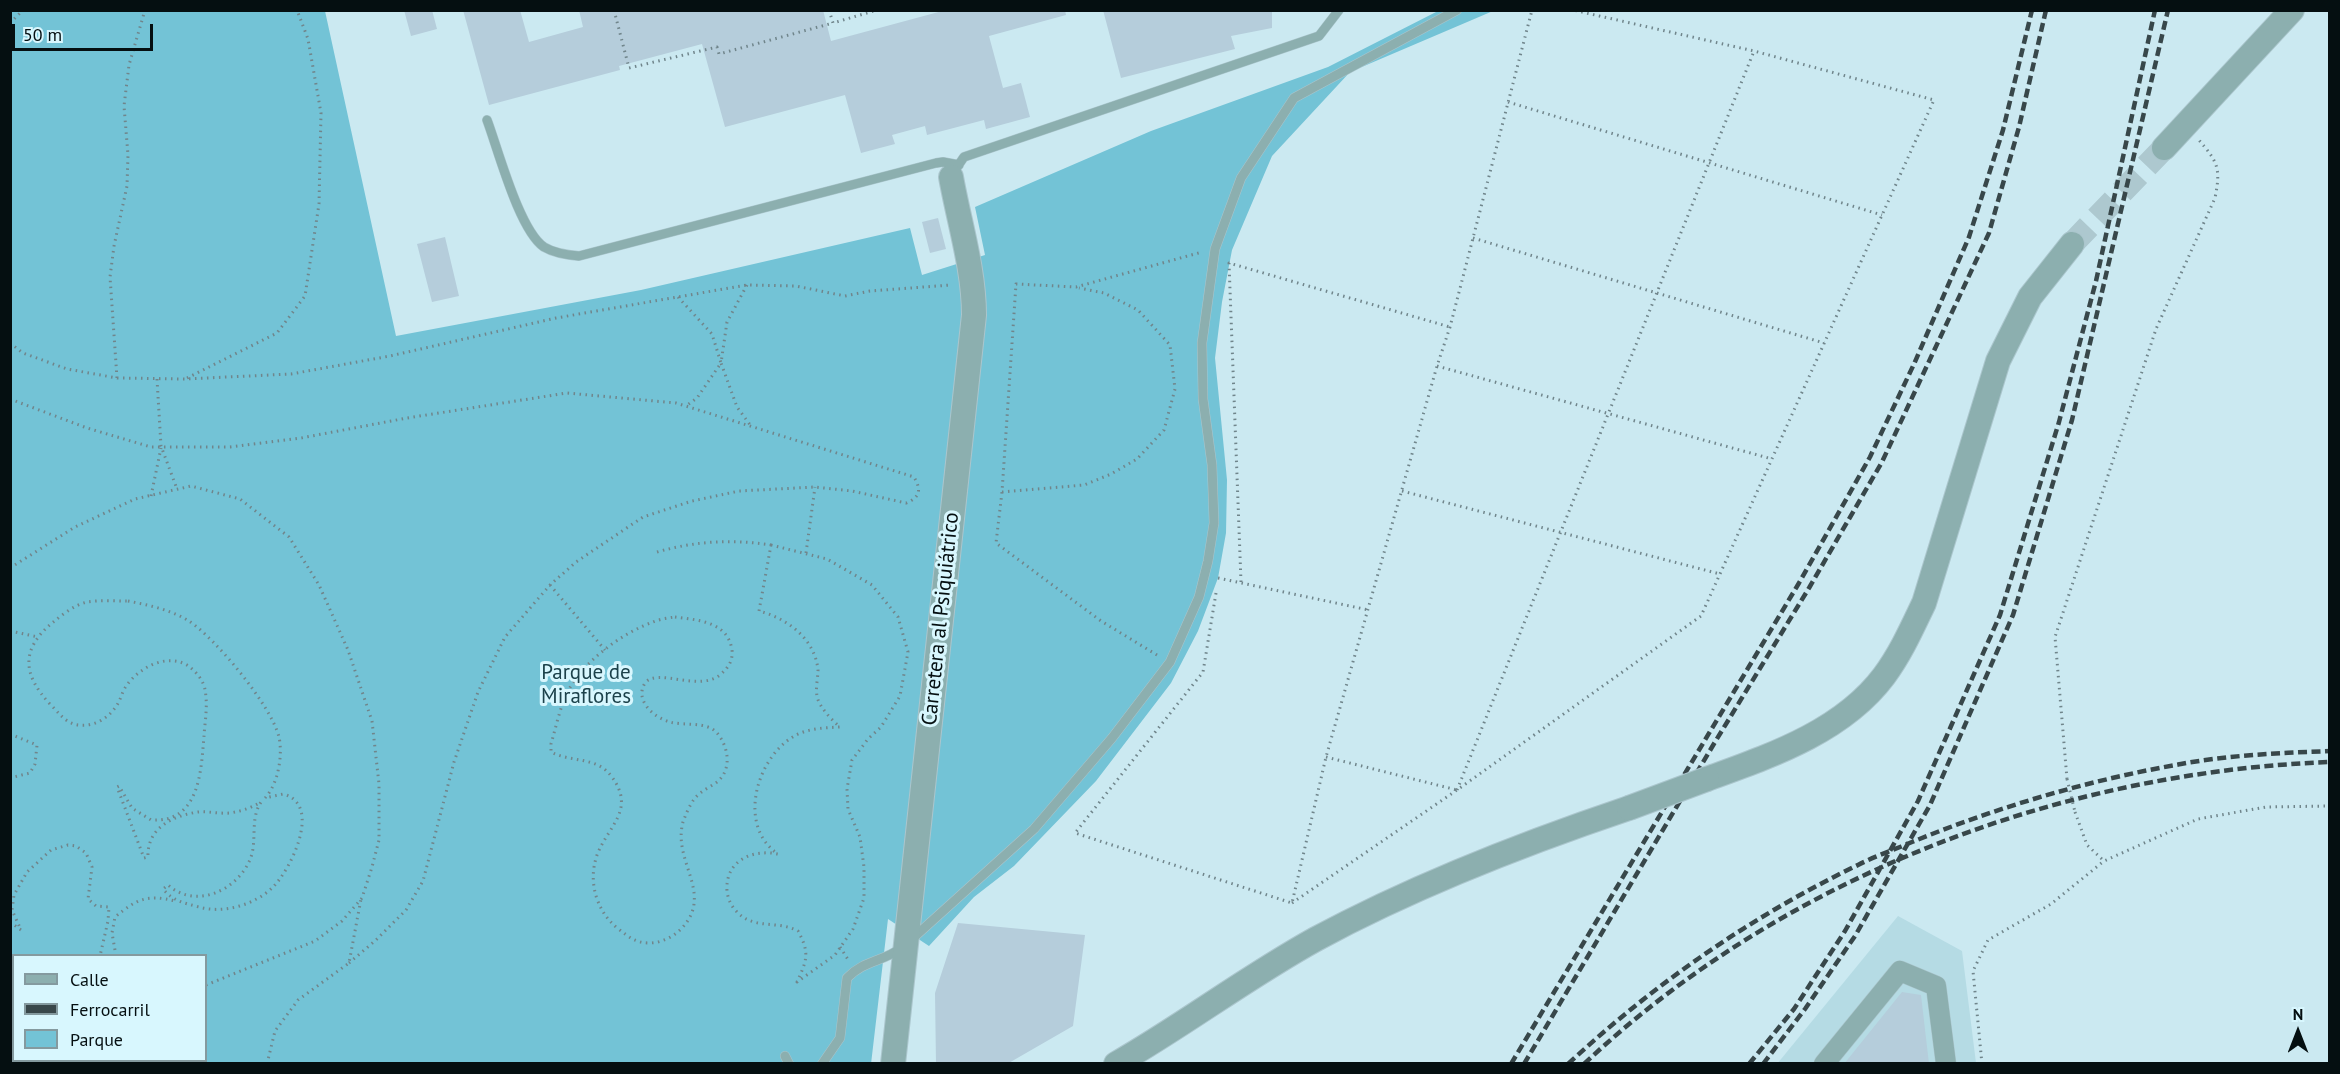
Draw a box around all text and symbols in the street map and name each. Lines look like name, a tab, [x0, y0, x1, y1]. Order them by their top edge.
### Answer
scale bar	[15, 12, 156, 50]
text: 50 m	[23, 23, 62, 46]
street label: Carretera al Psiquiátrico	[917, 511, 965, 727]
park label: Parque de Miraflores	[541, 660, 631, 710]
legend	[12, 954, 207, 1062]
text: Calle	[70, 968, 109, 991]
text: Ferrocarril	[70, 998, 150, 1021]
north arrow	[2268, 1002, 2328, 1062]
text: N	[2293, 1004, 2303, 1024]
text: Parque	[70, 1028, 123, 1051]

